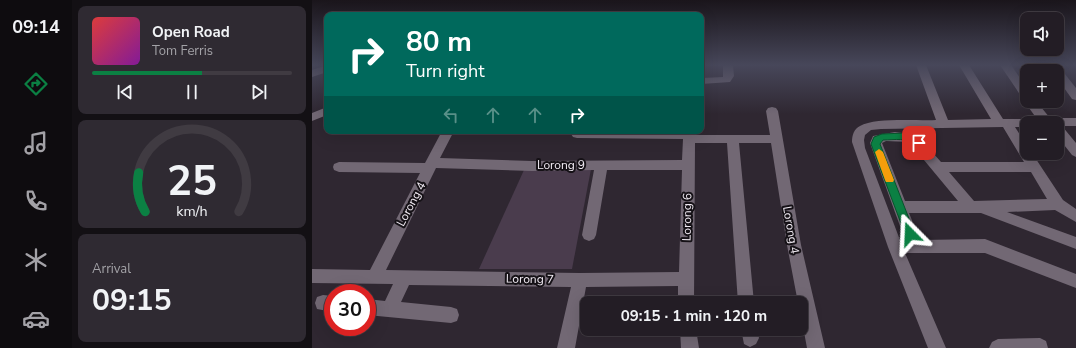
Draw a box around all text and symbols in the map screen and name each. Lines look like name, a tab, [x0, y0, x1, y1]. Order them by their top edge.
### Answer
map controls	[1020, 12, 1064, 160]
button: sound	[1020, 12, 1064, 56]
text: 09:14	[12, 15, 60, 39]
text: Open Road	[152, 22, 230, 42]
text: 80 m	[406, 23, 472, 61]
icon: right	[340, 28, 392, 80]
text: Tom Ferris	[152, 42, 213, 60]
text: Turn right	[406, 59, 485, 83]
button: +	[1020, 64, 1064, 108]
icon: directions	[22, 70, 50, 98]
icon: previous	[114, 81, 136, 103]
icon: pause	[181, 81, 203, 103]
icon: next	[248, 81, 270, 103]
icon: left	[440, 104, 462, 126]
icon: ahead	[482, 104, 504, 126]
icon: ahead	[524, 104, 546, 126]
icon: right	[566, 104, 588, 126]
button: −	[1020, 116, 1064, 160]
pin	[902, 126, 936, 160]
icon: music	[22, 129, 50, 157]
icon: arrive	[908, 132, 930, 154]
text: 25	[167, 153, 217, 210]
street label: Lorong 9	[537, 157, 585, 173]
street label: Lorong 4	[393, 179, 429, 229]
icon: phone	[22, 187, 50, 215]
street label: Lorong 6	[679, 193, 695, 241]
text: km/h	[176, 202, 208, 221]
street label: Lorong 4	[779, 205, 803, 255]
position arrow	[889, 213, 931, 255]
icon: climate	[22, 246, 50, 274]
text: Arrival	[92, 260, 131, 278]
street label: Lorong 7	[506, 271, 554, 287]
text: 09:15	[92, 280, 171, 321]
speed limit sign: 30	[324, 284, 376, 336]
icon: car	[22, 305, 50, 333]
text: 09:15 · 1 min · 120 m	[621, 306, 767, 326]

